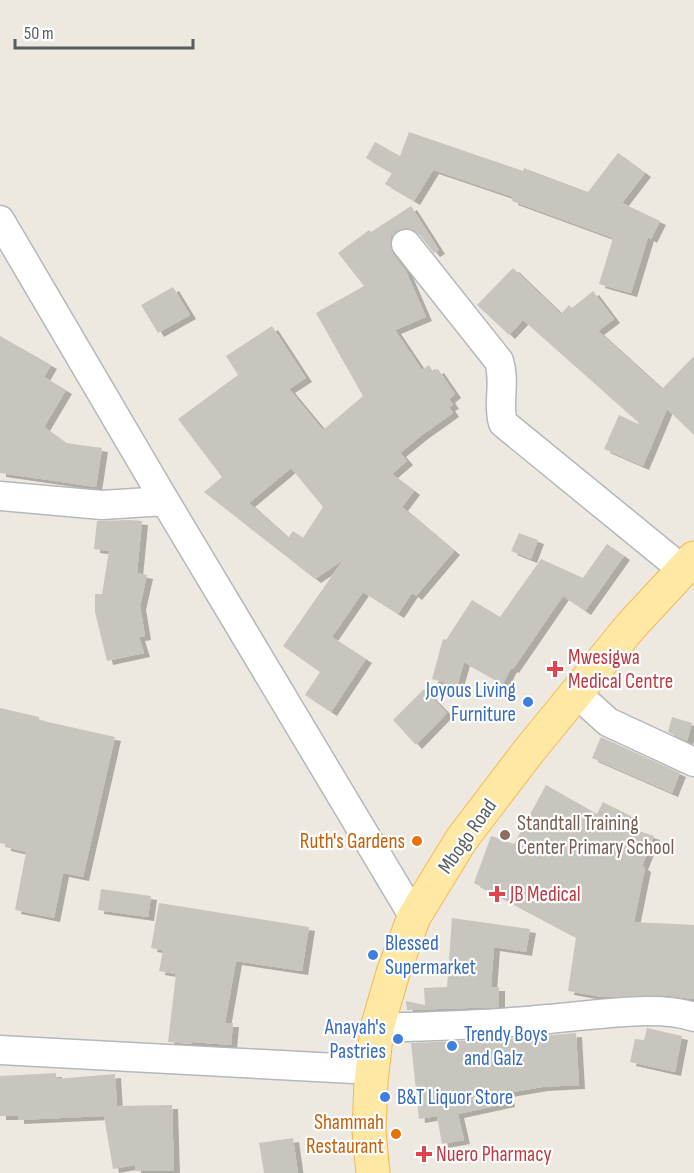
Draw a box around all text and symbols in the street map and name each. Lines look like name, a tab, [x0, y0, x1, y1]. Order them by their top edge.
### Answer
scale bar	[15, 12, 194, 50]
text: 50 m	[24, 23, 54, 44]
place label: Mwesigwa Medical Centre	[568, 645, 673, 694]
marker: Mwesigwa Medical Centre	[546, 660, 564, 678]
place label: Joyous Living Furniture	[425, 678, 516, 727]
marker: Joyous Living Furniture	[521, 695, 535, 709]
street label: Mbogo Road	[433, 794, 502, 878]
place label: Standtall Training Center Primary School	[517, 811, 674, 860]
marker: Standtall Training Center Primary School	[498, 828, 512, 842]
place label: Ruth's Gardens	[300, 829, 405, 854]
marker: Ruth's Gardens	[410, 834, 424, 848]
place label: JB Medical	[509, 882, 581, 907]
marker: JB Medical	[488, 885, 506, 903]
place label: Blessed Supermarket	[385, 931, 476, 980]
marker: Blessed Supermarket	[366, 948, 380, 962]
place label: Anayah's Pastries	[324, 1015, 386, 1064]
place label: Trendy Boys and Galz	[464, 1022, 548, 1071]
marker: Anayah's Pastries	[391, 1032, 405, 1046]
marker: Trendy Boys and Galz	[445, 1039, 459, 1053]
place label: B&T Liquor Store	[397, 1085, 513, 1110]
marker: B&T Liquor Store	[378, 1090, 392, 1104]
place label: Shammah Restaurant	[306, 1110, 384, 1159]
marker: Shammah Restaurant	[389, 1127, 403, 1141]
place label: Nuero Pharmacy	[436, 1142, 552, 1167]
marker: Nuero Pharmacy	[417, 1147, 431, 1161]

